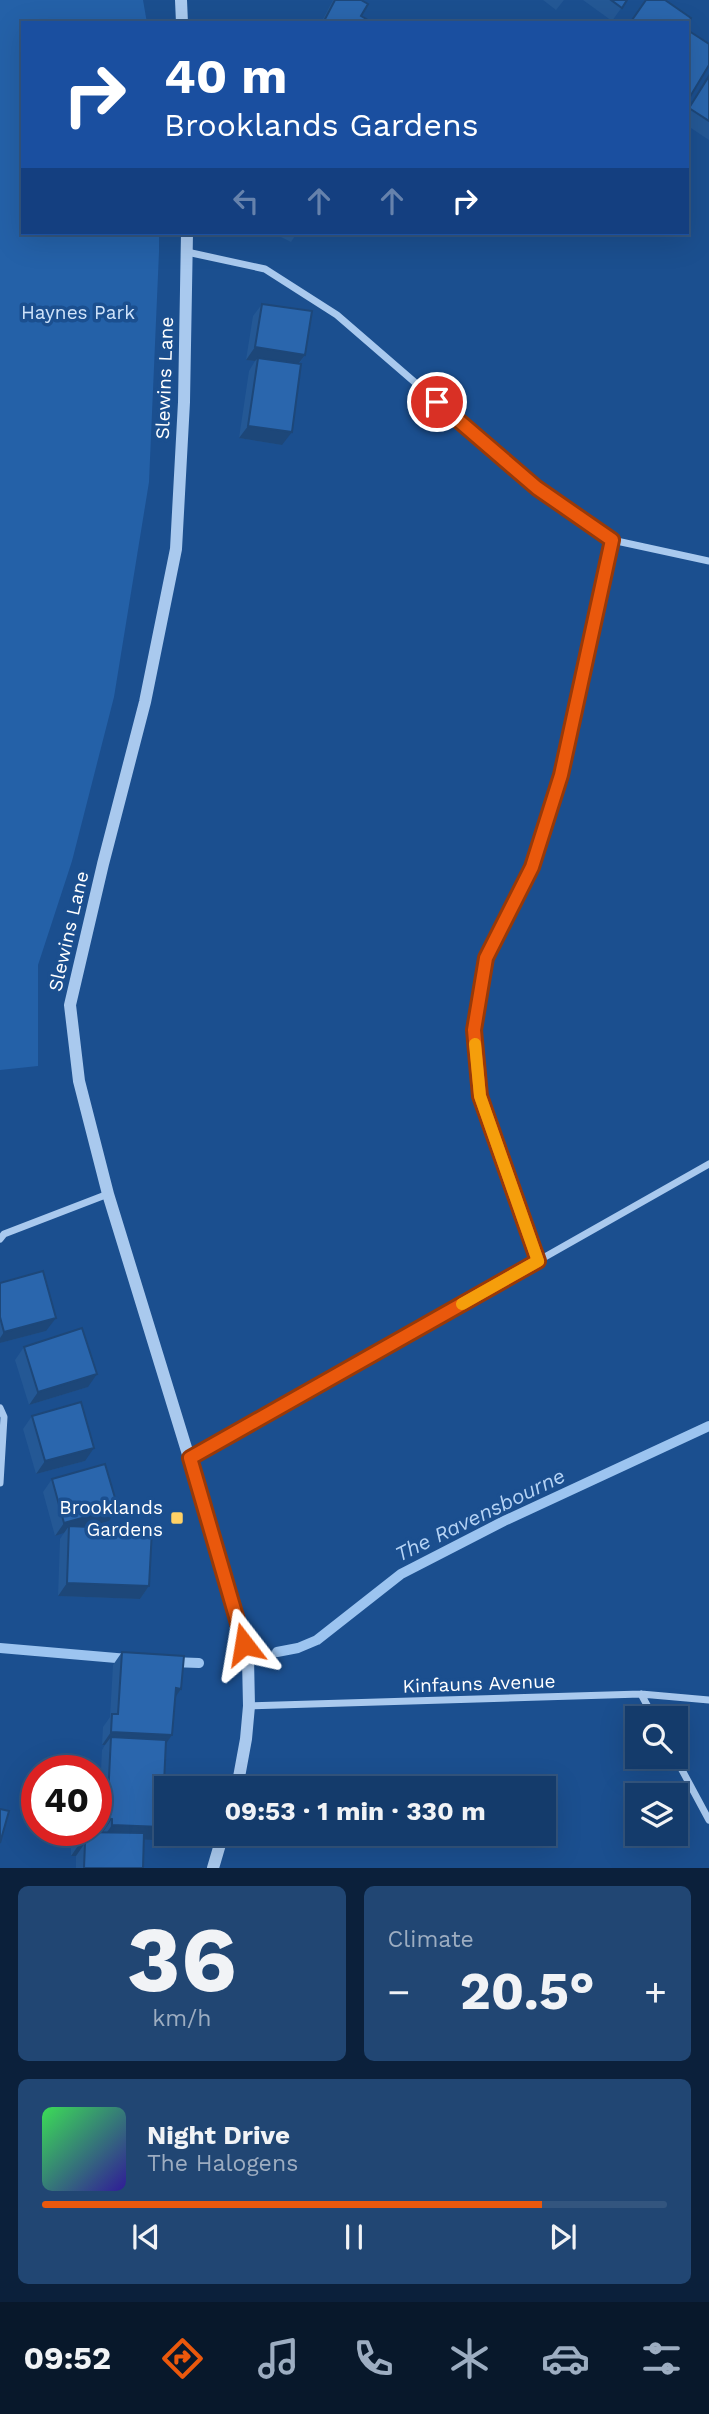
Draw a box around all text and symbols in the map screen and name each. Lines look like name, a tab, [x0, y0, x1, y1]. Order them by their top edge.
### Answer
text: 40 m	[164, 47, 287, 105]
icon: right	[49, 49, 140, 140]
text: Brooklands Gardens	[164, 106, 479, 144]
icon: left	[227, 182, 265, 220]
icon: ahead	[300, 182, 338, 220]
icon: ahead	[373, 182, 411, 220]
icon: right	[446, 182, 484, 220]
park label: Haynes Park	[21, 301, 135, 324]
street label: Slewins Lane	[151, 316, 178, 440]
pin	[407, 372, 467, 432]
icon: arrive	[418, 383, 456, 421]
street label: Slewins Lane	[43, 869, 94, 994]
water label: The Ravensbourne	[391, 1463, 569, 1567]
place label: Brooklands Gardens	[59, 1496, 163, 1541]
marker: Brooklands Gardens	[169, 1510, 185, 1526]
position arrow	[207, 1607, 281, 1681]
street label: Kinfauns Avenue	[402, 1669, 556, 1698]
map controls	[625, 1706, 688, 1846]
button: search	[625, 1706, 688, 1769]
speed limit sign: 40	[21, 1755, 112, 1846]
button: layers	[625, 1783, 688, 1846]
text: 09:53 · 1 min · 330 m	[224, 1796, 486, 1826]
text: 36	[127, 1906, 237, 2013]
text: Climate	[388, 1926, 474, 1953]
text: 20.5°	[460, 1961, 595, 2022]
text: −	[388, 1970, 410, 2014]
text: +	[644, 1970, 667, 2014]
text: km/h	[152, 2005, 211, 2032]
text: Night Drive	[147, 2120, 290, 2150]
text: The Halogens	[147, 2150, 298, 2177]
icon: previous	[127, 2218, 165, 2256]
icon: pause	[335, 2218, 373, 2256]
icon: next	[544, 2218, 582, 2256]
icon: directions	[158, 2334, 207, 2383]
icon: music	[254, 2334, 303, 2383]
icon: phone	[349, 2334, 398, 2383]
icon: climate	[445, 2334, 494, 2383]
icon: car	[541, 2334, 590, 2383]
icon: filters	[637, 2334, 686, 2383]
text: 09:52	[23, 2339, 111, 2377]

